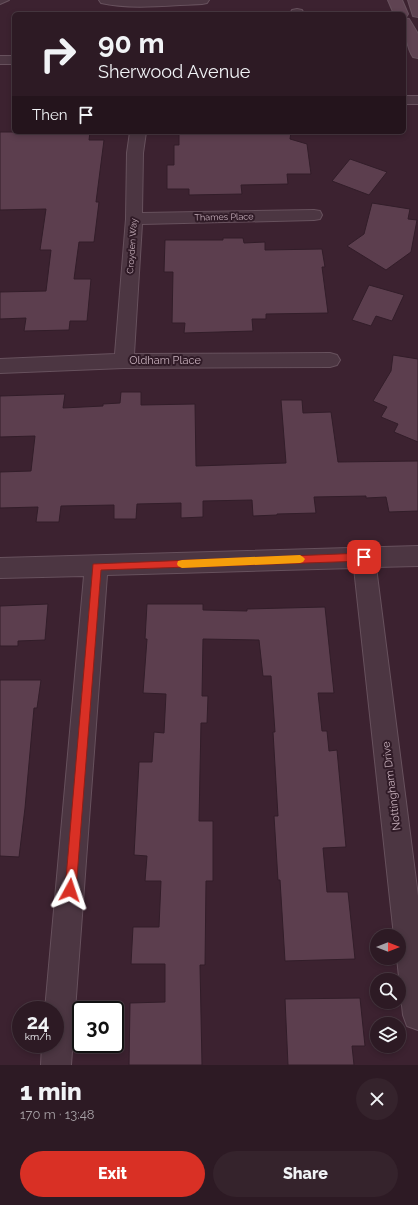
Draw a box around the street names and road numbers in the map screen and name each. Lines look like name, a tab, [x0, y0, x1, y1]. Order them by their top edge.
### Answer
street label: Thames Place	[194, 211, 254, 223]
street label: Croyden Way	[125, 218, 139, 274]
street label: Oldham Place	[129, 354, 201, 367]
street label: Nottingham Drive	[380, 740, 403, 831]

